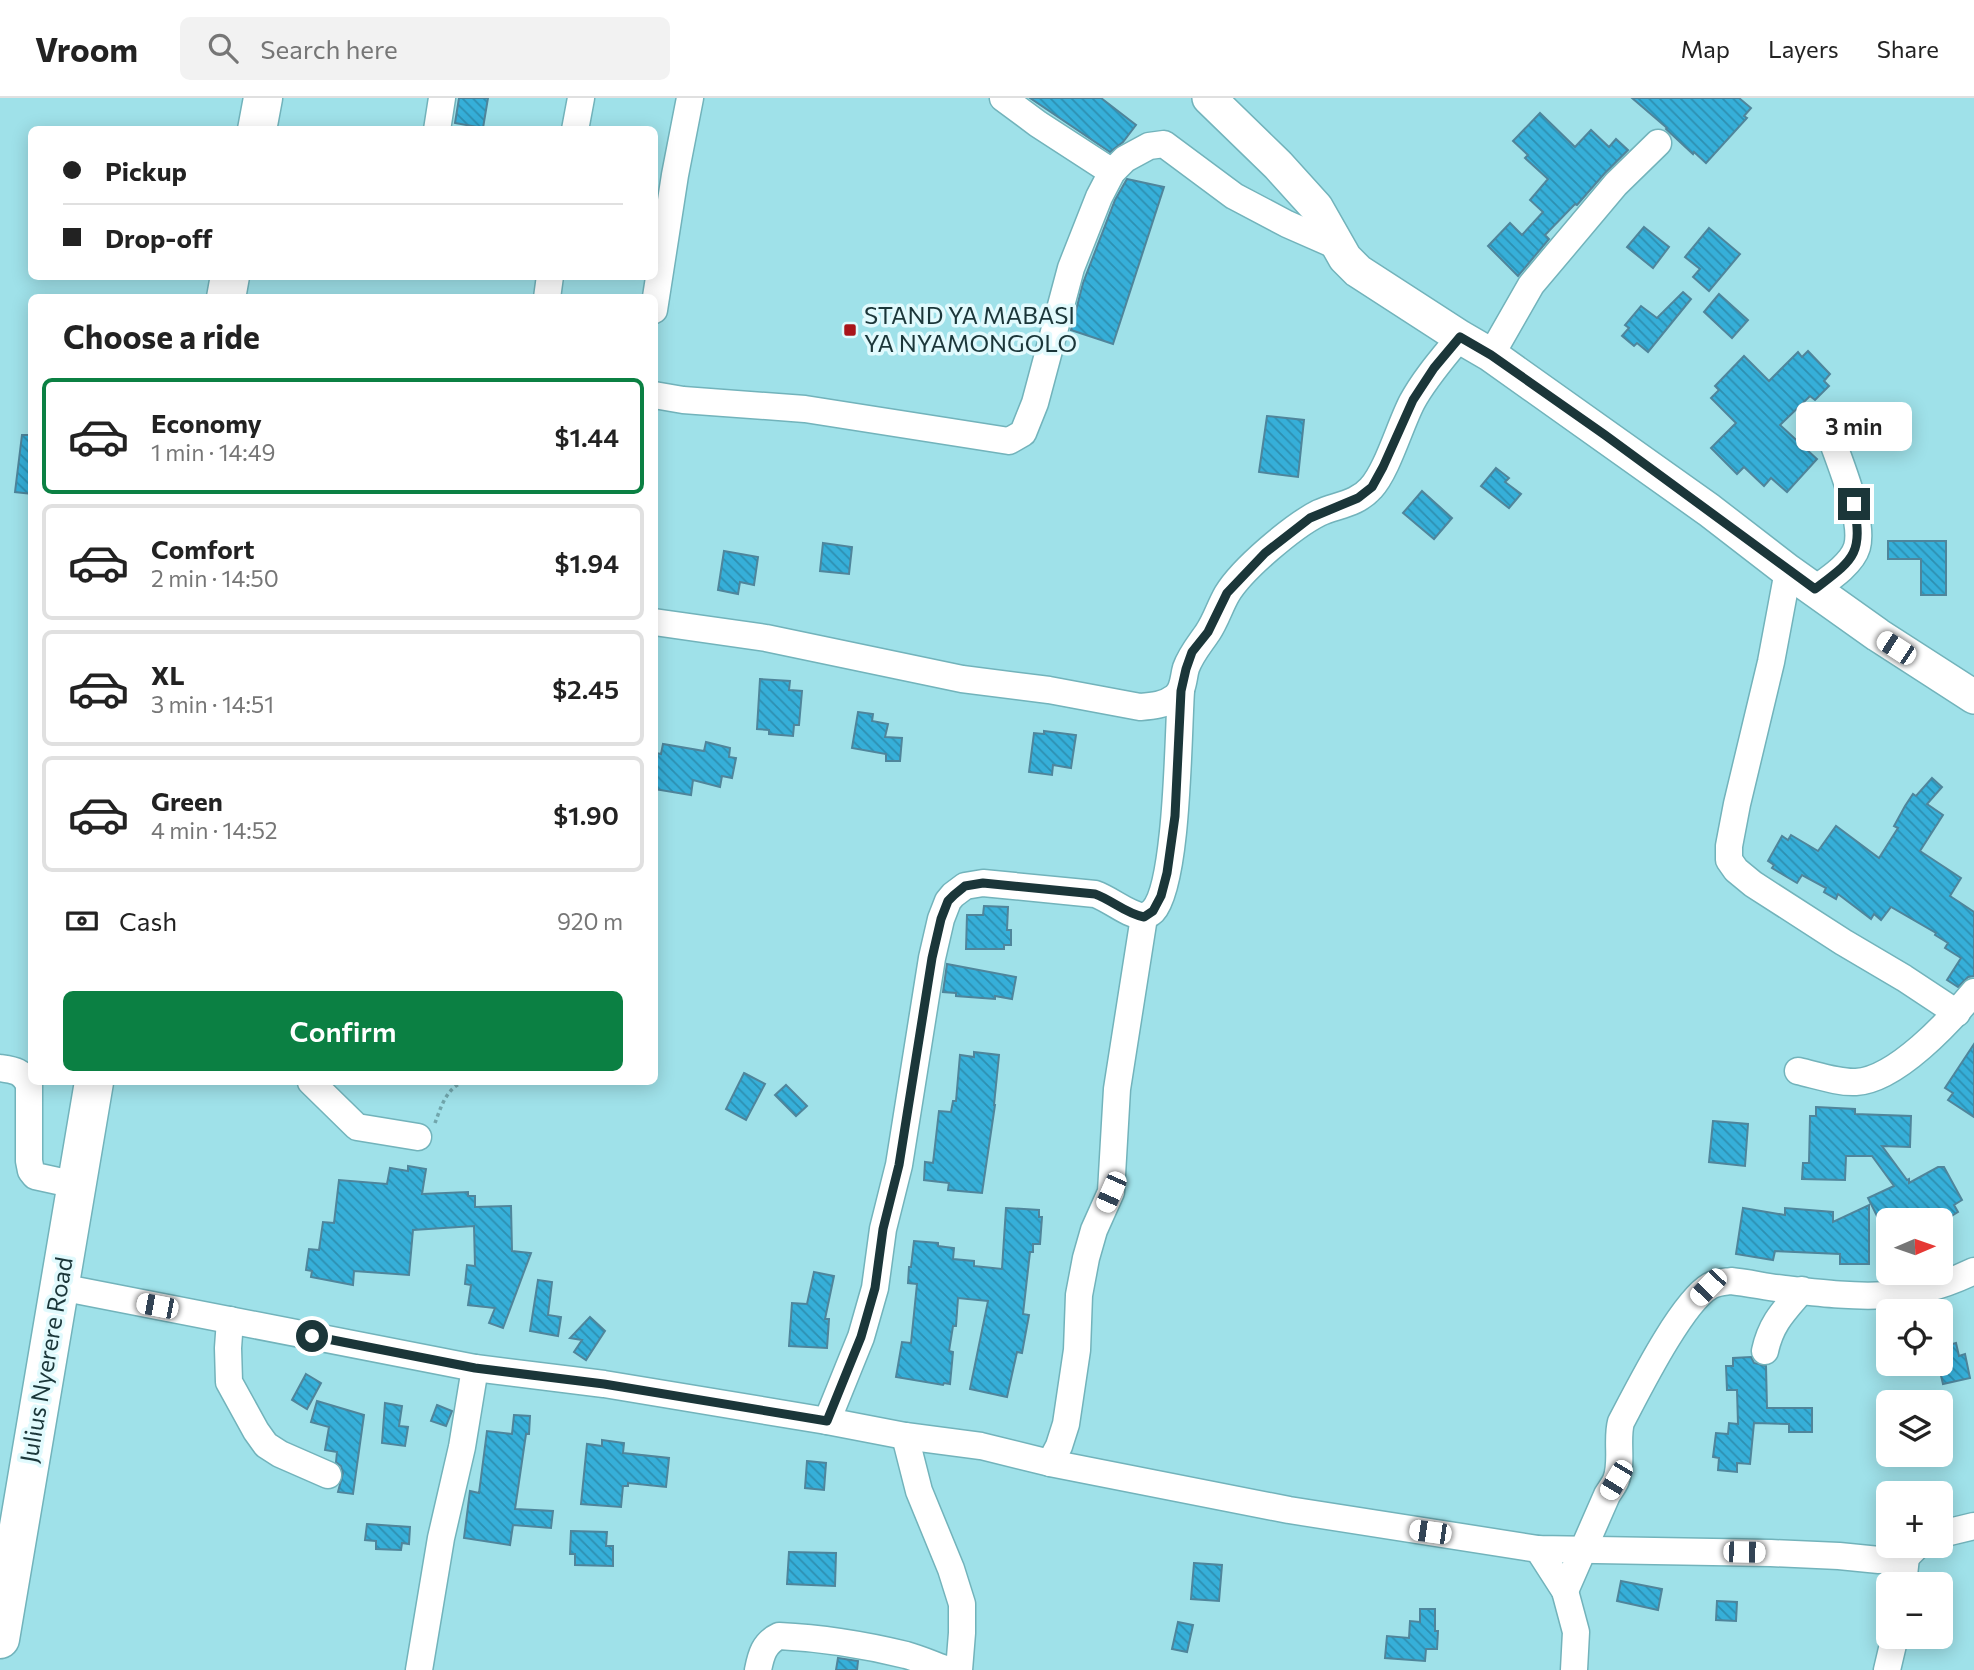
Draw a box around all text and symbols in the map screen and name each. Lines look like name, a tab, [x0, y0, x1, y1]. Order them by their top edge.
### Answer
search box	[180, 17, 670, 80]
text: Vroom	[35, 28, 138, 69]
icon: search	[204, 29, 242, 67]
text: Search here	[260, 33, 398, 64]
text: Map	[1681, 34, 1730, 63]
text: Layers	[1768, 34, 1839, 63]
text: Share	[1877, 34, 1939, 63]
text: Pickup	[105, 155, 187, 186]
text: Drop-off	[105, 222, 212, 253]
place label: STAND YA MABASI YA NYAMONGOLO	[864, 300, 1077, 357]
text: Choose a ride	[63, 316, 260, 356]
marker: STAND YA MABASI YA NYAMONGOLO	[842, 322, 858, 338]
callout: 3 min	[1796, 402, 1912, 452]
icon: car	[67, 405, 130, 468]
text: Economy	[151, 407, 262, 438]
text: 3 min	[1825, 412, 1883, 440]
text: $1.44	[555, 421, 619, 452]
text: 1 min · 14:49	[151, 438, 275, 466]
route end	[1838, 488, 1870, 520]
icon: car	[67, 531, 130, 594]
text: Comfort	[151, 533, 254, 564]
text: $1.94	[555, 547, 619, 578]
text: 2 min · 14:50	[151, 564, 279, 592]
car	[1873, 628, 1920, 668]
icon: car	[67, 657, 130, 720]
text: XL	[151, 659, 185, 690]
text: $2.45	[552, 673, 619, 704]
text: 3 min · 14:51	[151, 690, 274, 718]
icon: car	[67, 783, 130, 846]
text: Green	[151, 785, 223, 816]
text: $1.90	[553, 799, 619, 830]
text: 4 min · 14:52	[151, 816, 278, 844]
icon: cash	[63, 902, 101, 940]
text: Cash	[119, 905, 177, 936]
text: 920 m	[557, 907, 623, 935]
button: Confirm	[63, 991, 623, 1071]
car	[1093, 1169, 1130, 1215]
north arrow	[1876, 1208, 1953, 1284]
map controls	[1876, 1208, 1953, 1649]
street label: Julius Nyerere Road	[13, 1254, 78, 1465]
car	[1686, 1265, 1731, 1309]
car	[135, 1292, 180, 1320]
button: locate	[1876, 1299, 1953, 1376]
route start	[296, 1320, 328, 1352]
button: layers	[1876, 1390, 1953, 1467]
car	[1597, 1457, 1636, 1503]
button: +	[1876, 1481, 1953, 1558]
car	[1408, 1519, 1453, 1545]
car	[1723, 1541, 1766, 1563]
button: −	[1876, 1572, 1953, 1649]

